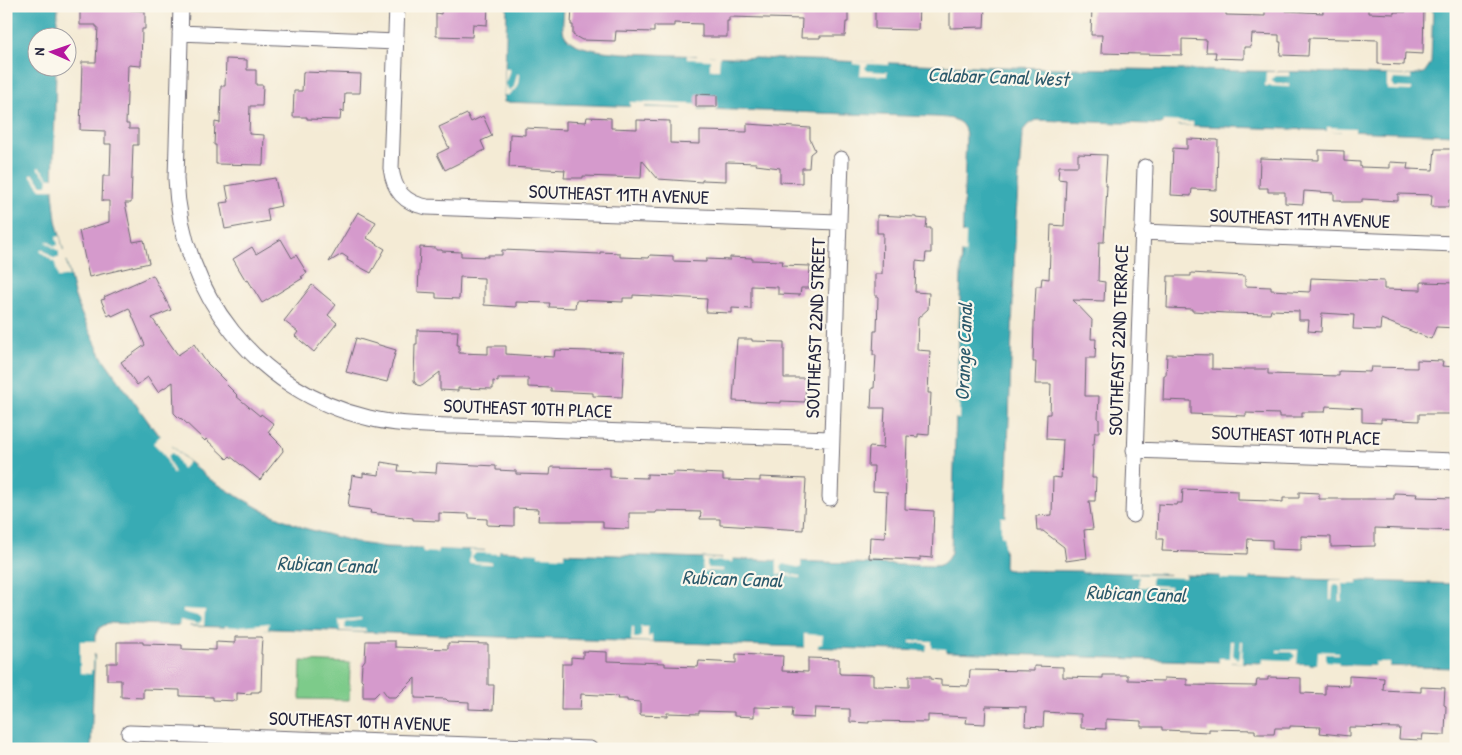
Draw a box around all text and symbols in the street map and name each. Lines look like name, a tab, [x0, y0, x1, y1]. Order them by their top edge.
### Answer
north arrow	[28, 28, 78, 78]
text: N	[29, 47, 48, 56]
water label: Calabar Canal West	[927, 60, 1072, 92]
street label: SOUTHEAST 11TH AVENUE	[528, 178, 710, 210]
street label: SOUTHEAST 11TH AVENUE	[1209, 202, 1391, 234]
street label: SOUTHEAST 22ND STREET	[799, 236, 831, 419]
street label: SOUTHEAST 22ND TERRACE	[1102, 243, 1134, 436]
water label: Orange Canal	[948, 301, 979, 402]
street label: SOUTHEAST 10TH PLACE	[443, 392, 614, 424]
street label: SOUTHEAST 10TH PLACE	[1211, 419, 1382, 451]
water label: Rubican Canal	[277, 549, 379, 579]
water label: Rubican Canal	[682, 563, 784, 593]
water label: Rubican Canal	[1086, 578, 1188, 608]
street label: SOUTHEAST 10TH AVENUE	[269, 705, 452, 737]

